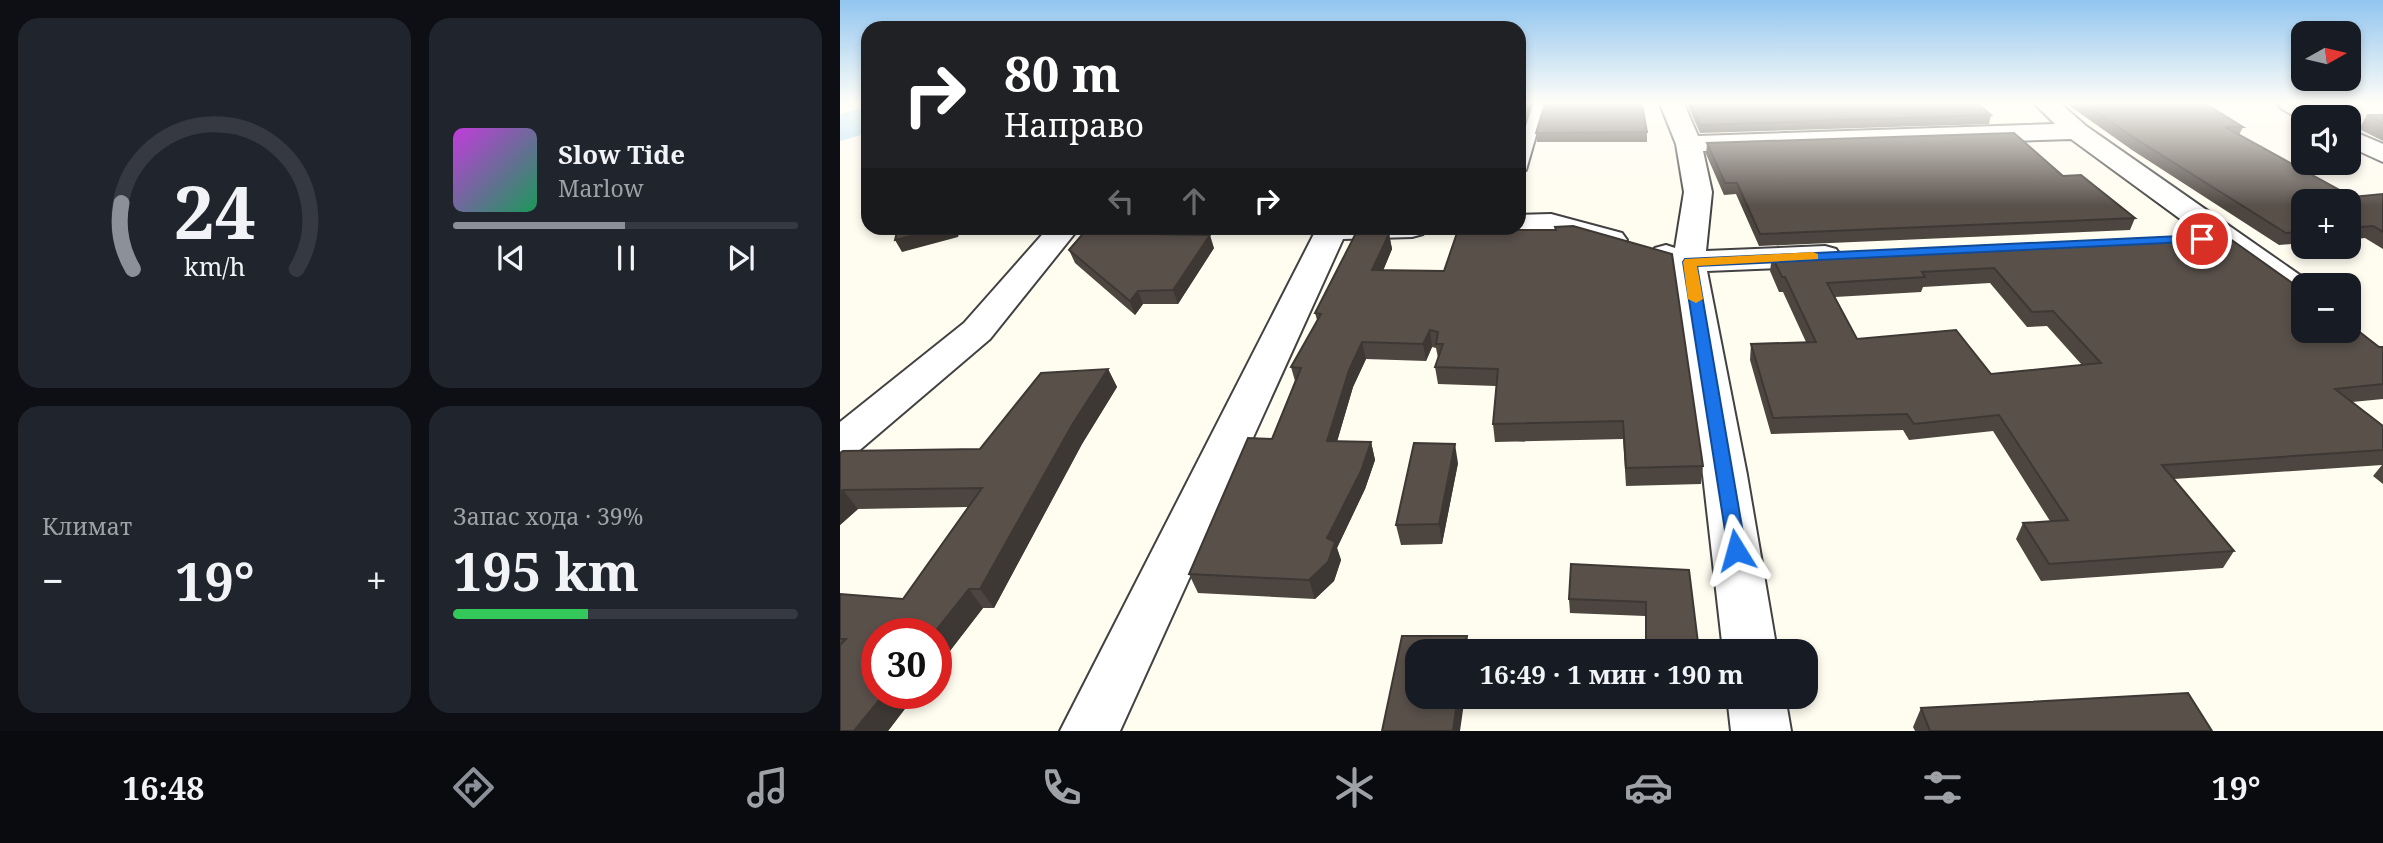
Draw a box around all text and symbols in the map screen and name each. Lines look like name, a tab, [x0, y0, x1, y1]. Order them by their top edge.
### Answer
north arrow	[2291, 21, 2361, 91]
map controls	[2291, 21, 2361, 343]
text: 80 m	[1004, 40, 1120, 106]
icon: right	[889, 49, 980, 140]
text: Направо	[1004, 103, 1144, 146]
button: sound	[2291, 105, 2361, 175]
text: Slow Tide	[558, 136, 685, 172]
text: 24	[173, 161, 256, 260]
text: Marlow	[558, 172, 644, 204]
icon: left	[1102, 182, 1140, 220]
icon: ahead	[1175, 182, 1213, 220]
icon: right	[1248, 182, 1286, 220]
button: +	[2291, 189, 2361, 259]
pin	[2172, 209, 2232, 269]
icon: arrive	[2183, 220, 2221, 258]
icon: previous	[492, 239, 530, 277]
icon: pause	[607, 239, 645, 277]
icon: next	[722, 239, 760, 277]
text: km/h	[184, 249, 245, 283]
button: −	[2291, 273, 2361, 343]
text: Запас хода · 39%	[453, 500, 643, 532]
text: Климат	[42, 510, 132, 542]
position arrow	[1699, 513, 1773, 587]
text: 195 km	[453, 535, 639, 606]
text: 19°	[175, 545, 255, 616]
text: −	[42, 554, 64, 606]
text: +	[366, 554, 387, 606]
speed limit sign: 30	[861, 618, 952, 709]
text: 16:49 · 1 мин · 190 m	[1479, 656, 1744, 692]
icon: directions	[449, 763, 498, 812]
icon: music	[743, 763, 792, 812]
icon: phone	[1037, 763, 1086, 812]
icon: climate	[1330, 763, 1379, 812]
icon: car	[1624, 763, 1673, 812]
icon: filters	[1918, 763, 1967, 812]
text: 16:48	[122, 766, 204, 809]
text: 19°	[2212, 766, 2261, 809]

